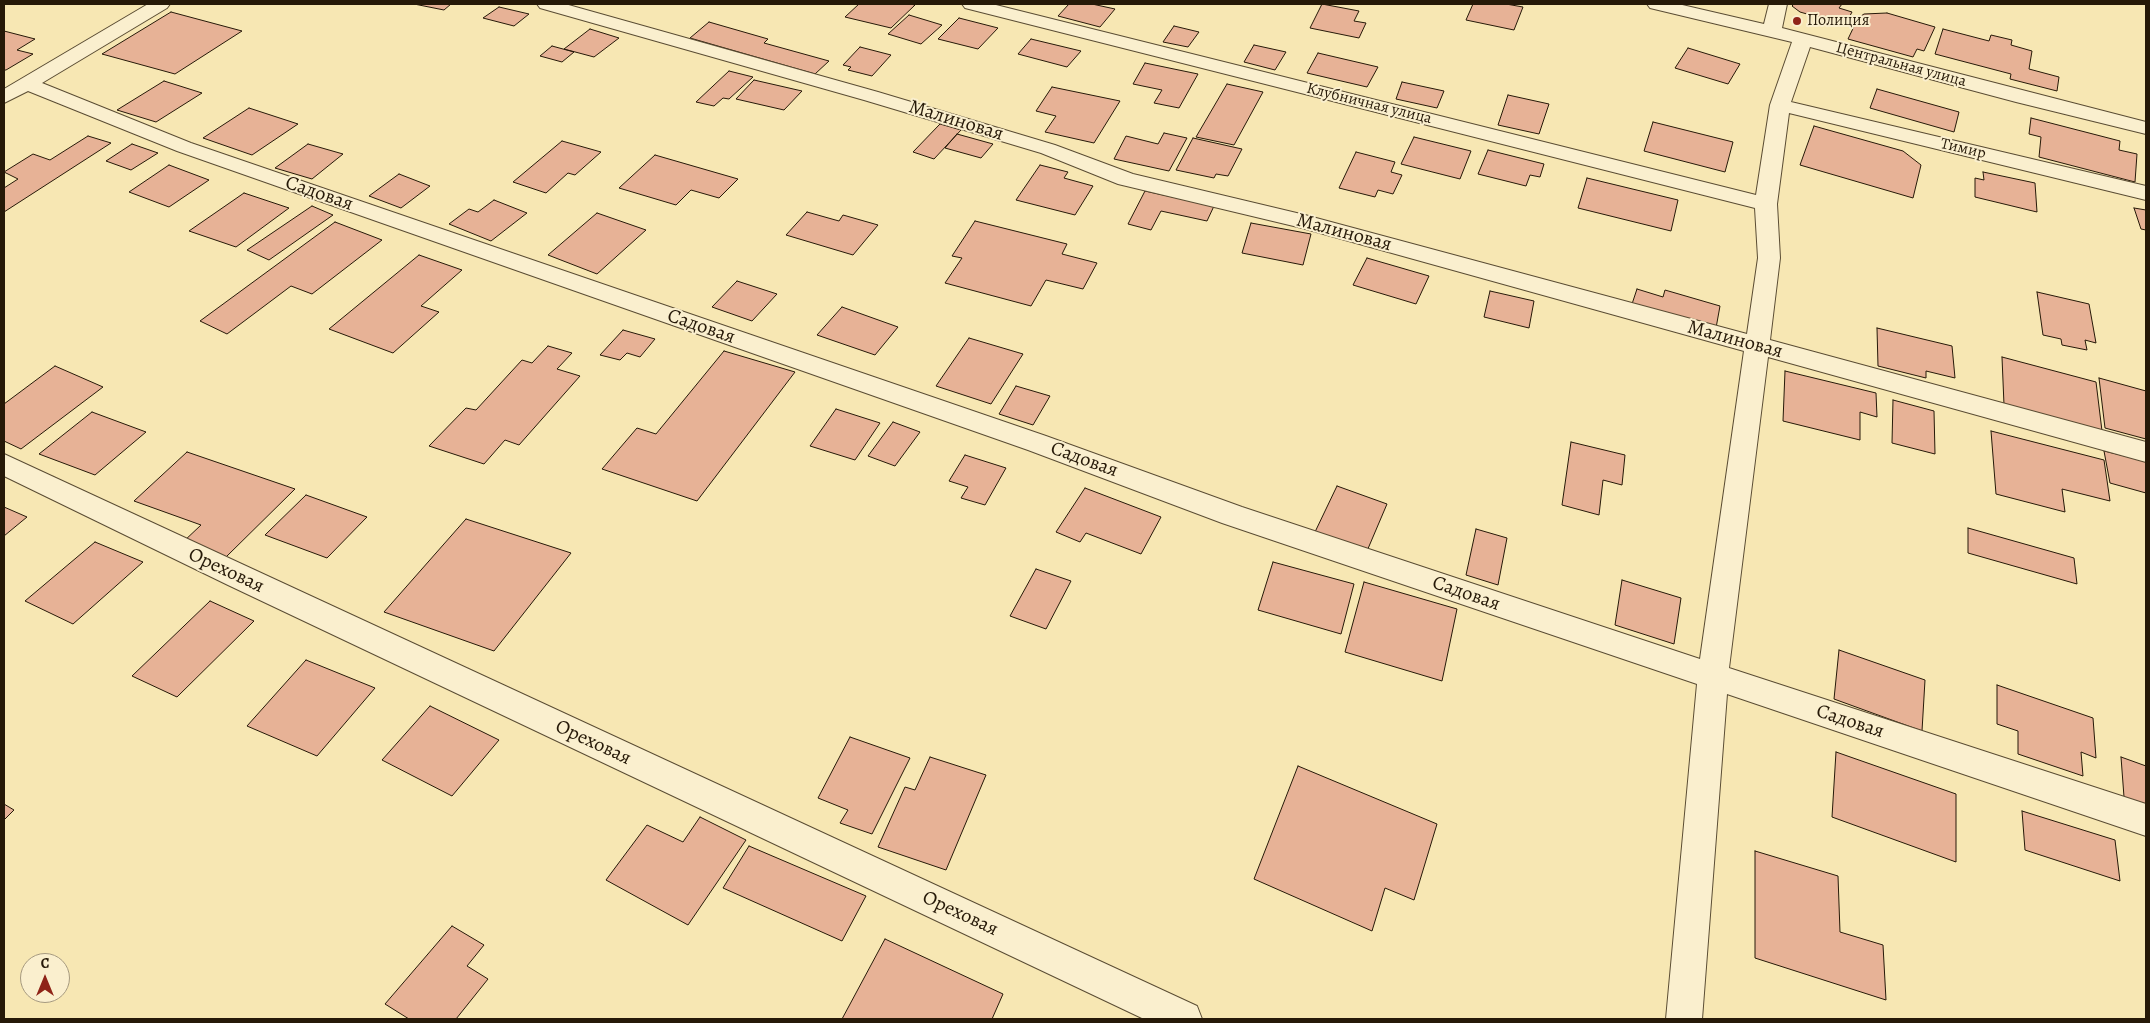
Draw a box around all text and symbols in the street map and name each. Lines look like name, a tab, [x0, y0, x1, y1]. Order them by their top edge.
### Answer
place label: Полиция	[1807, 11, 1869, 31]
marker: Полиция	[1791, 15, 1803, 27]
street label: Центральная улица	[1834, 38, 1968, 92]
street label: Клубничная улица	[1304, 79, 1434, 129]
street label: Малиновая	[906, 95, 1006, 147]
street label: Тимир	[1938, 134, 1988, 164]
street label: Садовая	[282, 171, 356, 217]
street label: Малиновая	[1294, 209, 1394, 257]
street label: Садовая	[664, 304, 738, 350]
street label: Малиновая	[1685, 316, 1785, 364]
street label: Садовая	[1047, 437, 1121, 483]
street label: Ореховая	[184, 543, 268, 599]
street label: Садовая	[1429, 571, 1503, 617]
street label: Садовая	[1813, 700, 1887, 744]
street label: Ореховая	[551, 715, 635, 771]
street label: Ореховая	[918, 886, 1002, 942]
north arrow	[20, 953, 70, 1003]
text: С	[41, 954, 49, 973]

